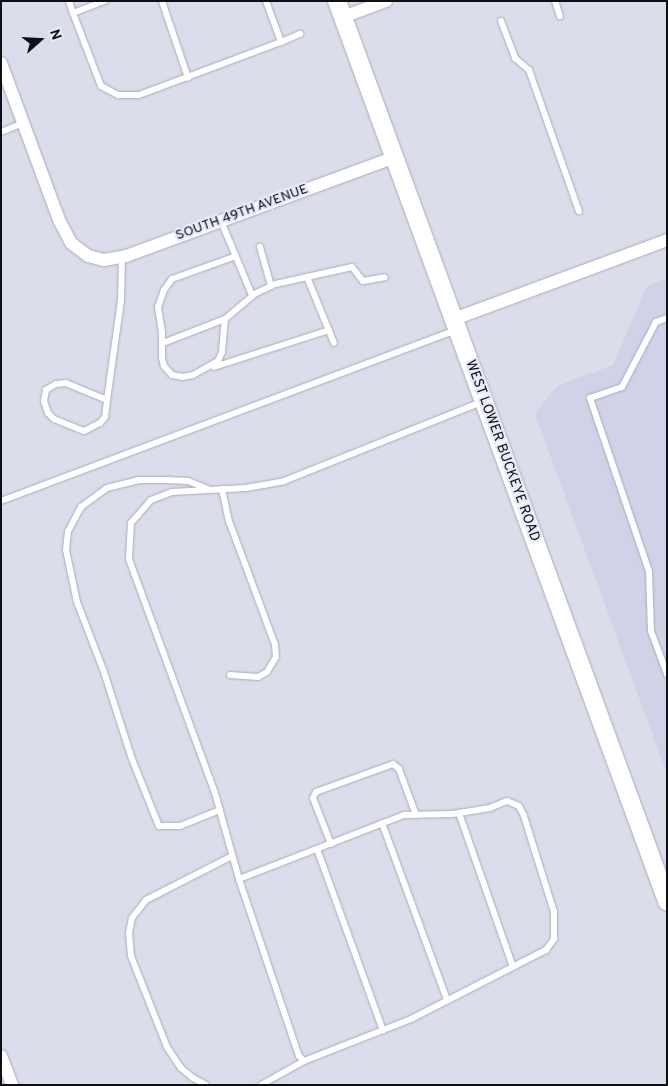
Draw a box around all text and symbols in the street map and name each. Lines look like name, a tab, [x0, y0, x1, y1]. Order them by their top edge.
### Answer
north arrow	[15, 15, 65, 65]
text: N	[45, 27, 64, 42]
street label: SOUTH 49TH AVENUE	[173, 181, 311, 245]
street label: WEST LOWER BUCKEYE ROAD	[461, 358, 543, 544]

